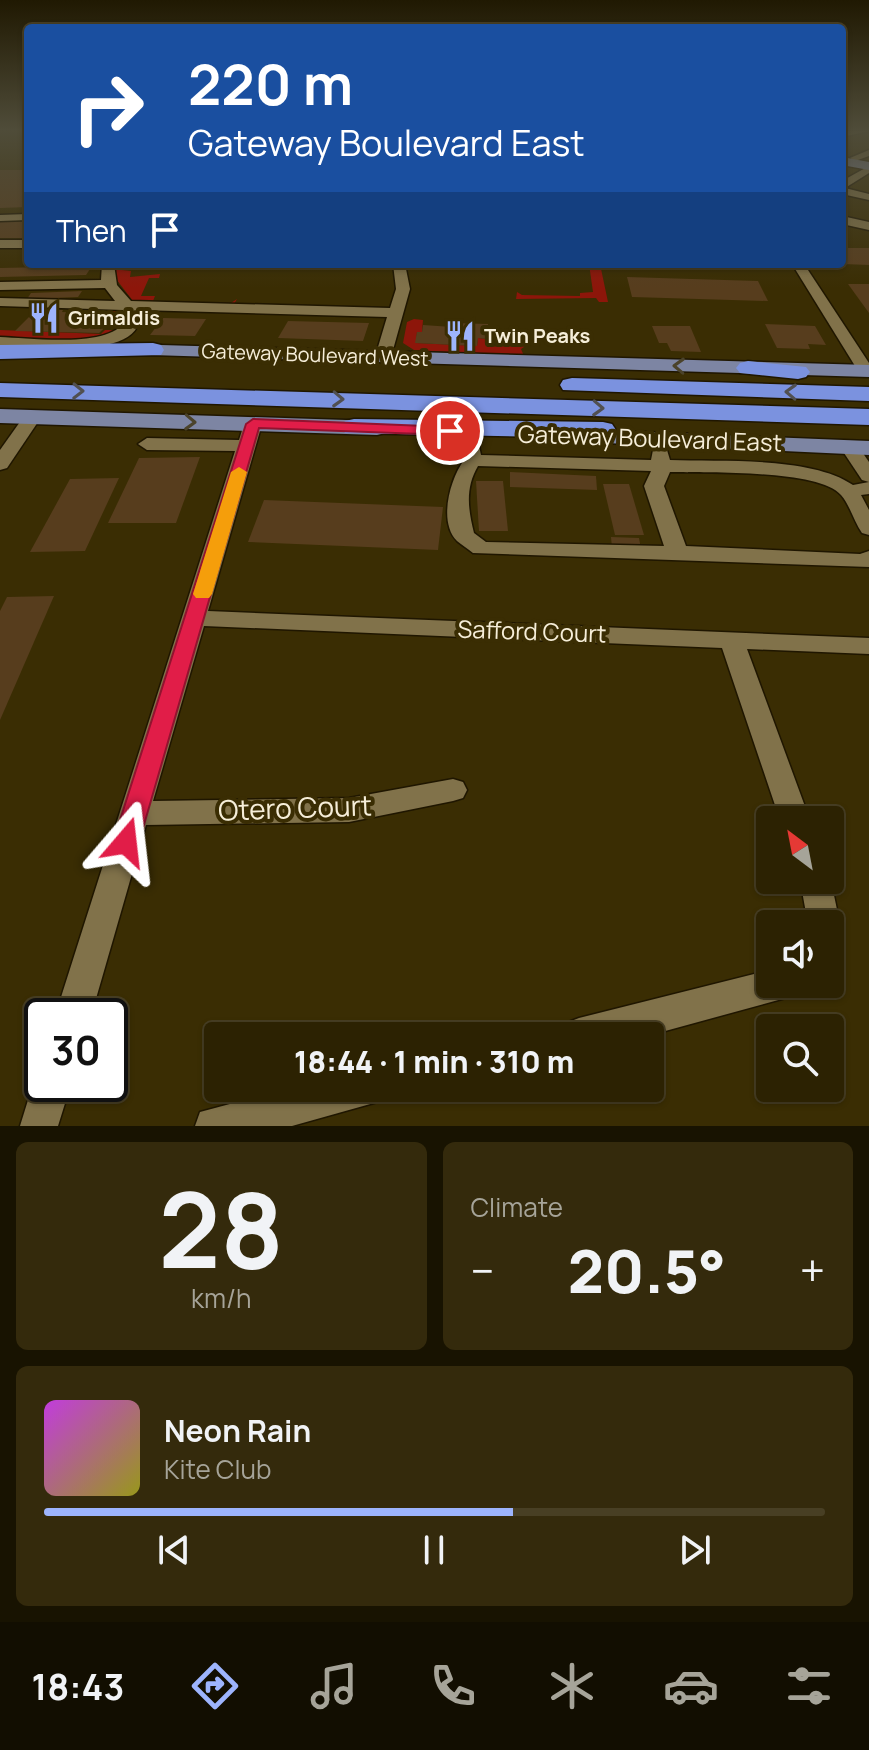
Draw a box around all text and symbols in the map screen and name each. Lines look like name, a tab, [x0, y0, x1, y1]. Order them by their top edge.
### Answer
text: 220 m	[188, 45, 353, 122]
icon: right	[56, 56, 160, 160]
text: Gateway Boulevard East	[188, 118, 585, 167]
icon: arrive	[143, 208, 187, 252]
text: Then	[56, 210, 127, 251]
restaurant icon: Grimaldis	[27, 301, 61, 335]
place label: Grimaldis	[68, 304, 160, 331]
restaurant icon: Twin Peaks	[443, 319, 477, 353]
place label: Twin Peaks	[484, 322, 591, 349]
street label: Gateway Boulevard West	[201, 337, 429, 372]
one-way arrow	[672, 357, 685, 375]
one-way arrow	[72, 382, 85, 400]
one-way arrow	[784, 383, 797, 401]
one-way arrow	[332, 391, 345, 408]
pin	[416, 397, 484, 465]
one-way arrow	[592, 400, 605, 417]
icon: arrive	[428, 409, 472, 453]
one-way arrow	[184, 413, 197, 430]
street label: Gateway Boulevard East	[517, 416, 783, 459]
street label: Safford Court	[457, 611, 607, 650]
street label: Otero Court	[217, 785, 372, 829]
position arrow	[84, 800, 168, 884]
north arrow	[756, 806, 844, 894]
map controls	[756, 806, 844, 1102]
button: sound	[756, 910, 844, 998]
speed limit sign: 30	[24, 998, 128, 1102]
button: search	[756, 1014, 844, 1102]
text: 18:44 · 1 min · 310 m	[294, 1041, 574, 1082]
text: 28	[158, 1157, 284, 1299]
text: Climate	[471, 1189, 563, 1225]
text: 20.5°	[568, 1229, 726, 1311]
text: −	[471, 1240, 494, 1300]
text: +	[800, 1240, 825, 1300]
text: km/h	[191, 1280, 251, 1316]
text: Neon Rain	[164, 1410, 311, 1451]
text: Kite Club	[164, 1451, 271, 1487]
icon: previous	[152, 1528, 196, 1572]
icon: pause	[412, 1528, 456, 1572]
icon: next	[673, 1528, 717, 1572]
icon: directions	[187, 1658, 243, 1714]
icon: music	[306, 1658, 362, 1714]
icon: phone	[425, 1658, 481, 1714]
icon: climate	[544, 1658, 600, 1714]
icon: car	[663, 1658, 719, 1714]
icon: filters	[781, 1658, 837, 1714]
text: 18:43	[31, 1662, 124, 1711]

